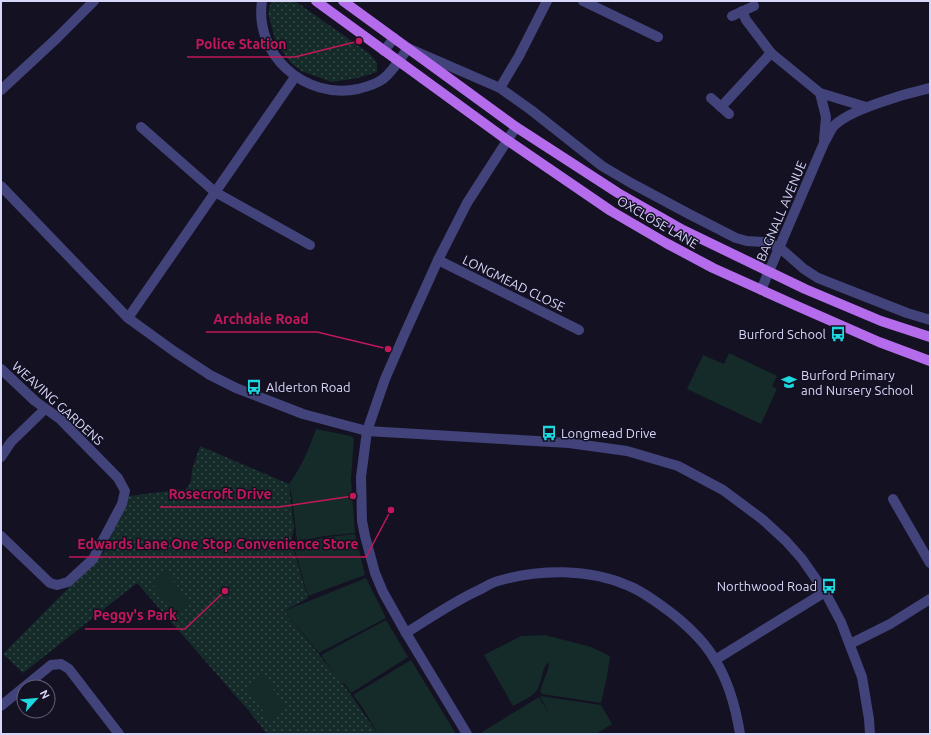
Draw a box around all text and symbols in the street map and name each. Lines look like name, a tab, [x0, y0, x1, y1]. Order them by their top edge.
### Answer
callout: Police Station	[187, 31, 295, 57]
text: Police Station	[195, 36, 287, 52]
street label: BAGNALL AVENUE	[753, 159, 809, 263]
street label: OXCLOSE LANE	[615, 193, 701, 251]
street label: LONGMEAD CLOSE	[461, 252, 567, 314]
callout: Archdale Road	[206, 306, 317, 332]
text: Archdale Road	[213, 311, 309, 327]
bus stop icon: Burford School	[829, 325, 847, 343]
place label: Burford School	[738, 327, 827, 341]
street label: WEAVING GARDENS	[10, 358, 106, 448]
place label: Burford Primary and Nursery School	[801, 368, 914, 397]
school or university icon: Burford Primary and Nursery School	[780, 373, 798, 391]
bus stop icon: Alderton Road	[245, 378, 263, 396]
place label: Alderton Road	[266, 380, 351, 394]
bus stop icon: Longmead Drive	[540, 424, 558, 442]
place label: Longmead Drive	[561, 426, 657, 440]
callout: Rosecroft Drive	[160, 481, 279, 507]
text: Rosecroft Drive	[168, 486, 272, 502]
callout: Edwards Lane One Stop Convenience Store	[69, 531, 366, 557]
text: Edwards Lane One Stop Convenience Store	[77, 536, 359, 552]
bus stop icon: Northwood Road	[820, 577, 838, 595]
place label: Northwood Road	[717, 579, 817, 593]
callout: Peggy's Park	[85, 603, 185, 629]
text: Peggy's Park	[93, 607, 177, 623]
north arrow	[16, 679, 56, 719]
text: N	[38, 688, 52, 701]

